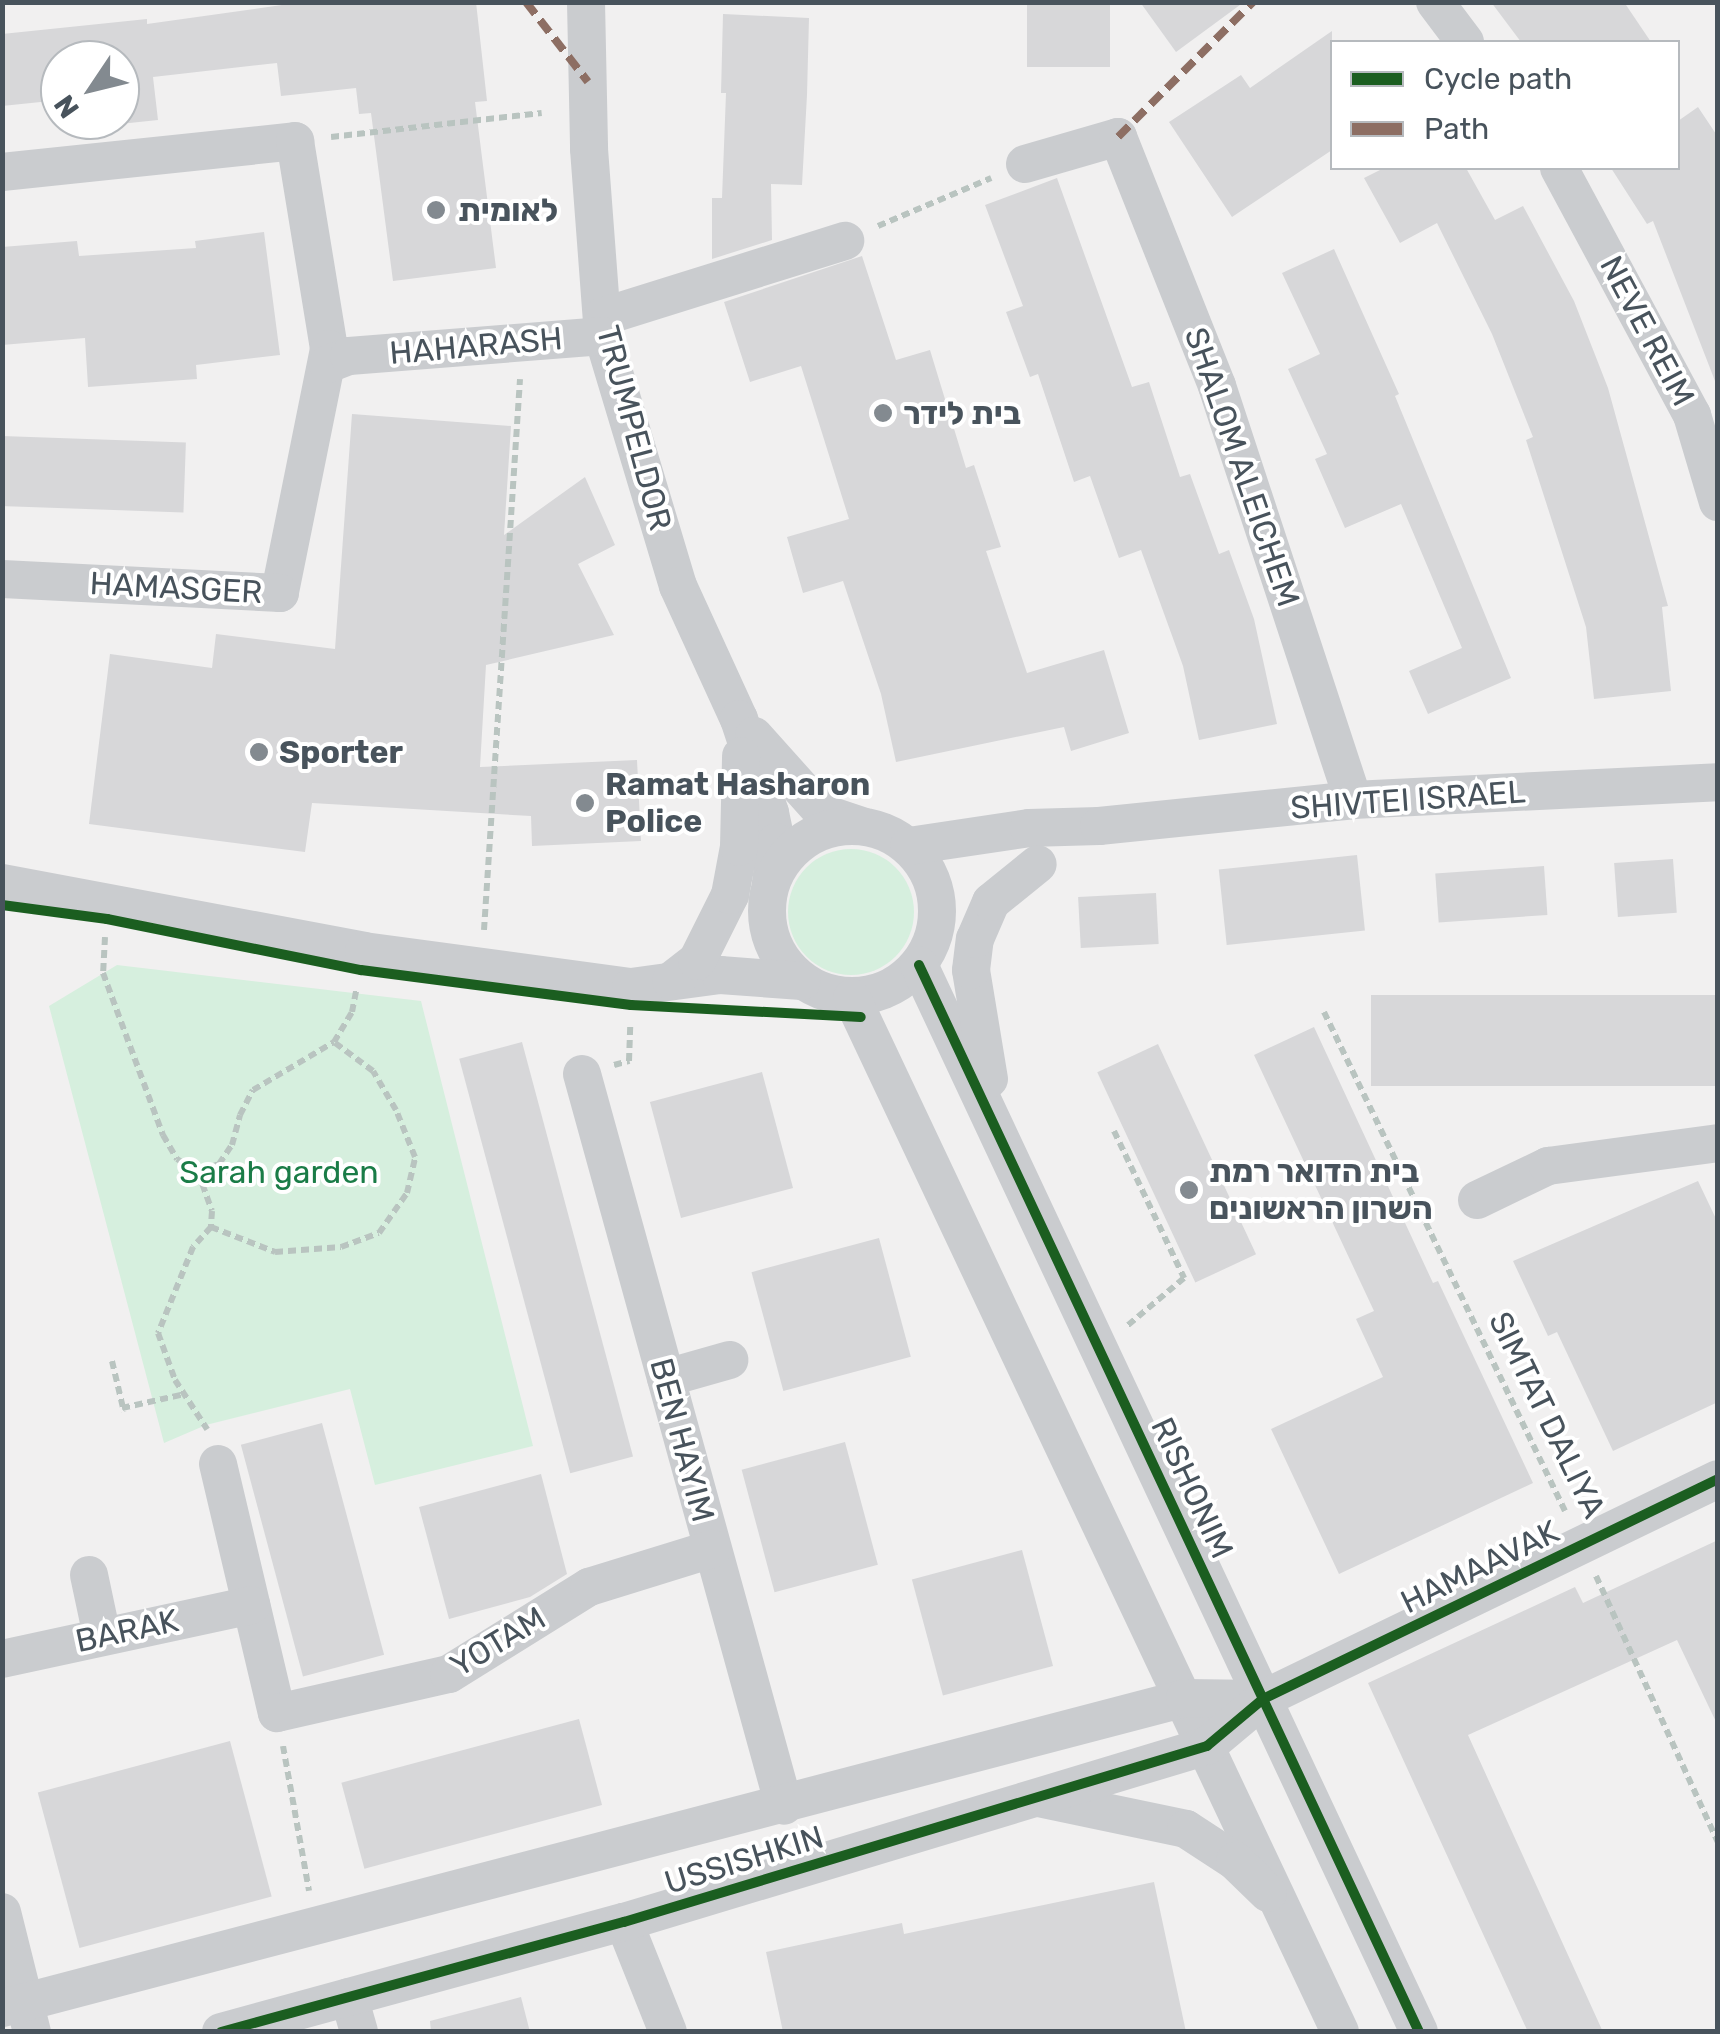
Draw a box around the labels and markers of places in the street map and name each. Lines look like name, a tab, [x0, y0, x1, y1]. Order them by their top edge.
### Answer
place label: לאומית	[458, 191, 558, 229]
marker: לאומית	[423, 197, 449, 223]
place label: בית לידר	[903, 394, 1021, 432]
marker: בית לידר	[872, 402, 894, 424]
place label: Sporter	[279, 733, 403, 771]
marker: Sporter	[248, 741, 270, 763]
place label: Ramat Hasharon Police	[605, 766, 870, 841]
marker: Ramat Hasharon Police	[574, 792, 596, 814]
place label: בית הדואר רמת השרון הראשונים	[1209, 1153, 1433, 1228]
marker: בית הדואר רמת השרון הראשונים	[1178, 1179, 1200, 1201]

